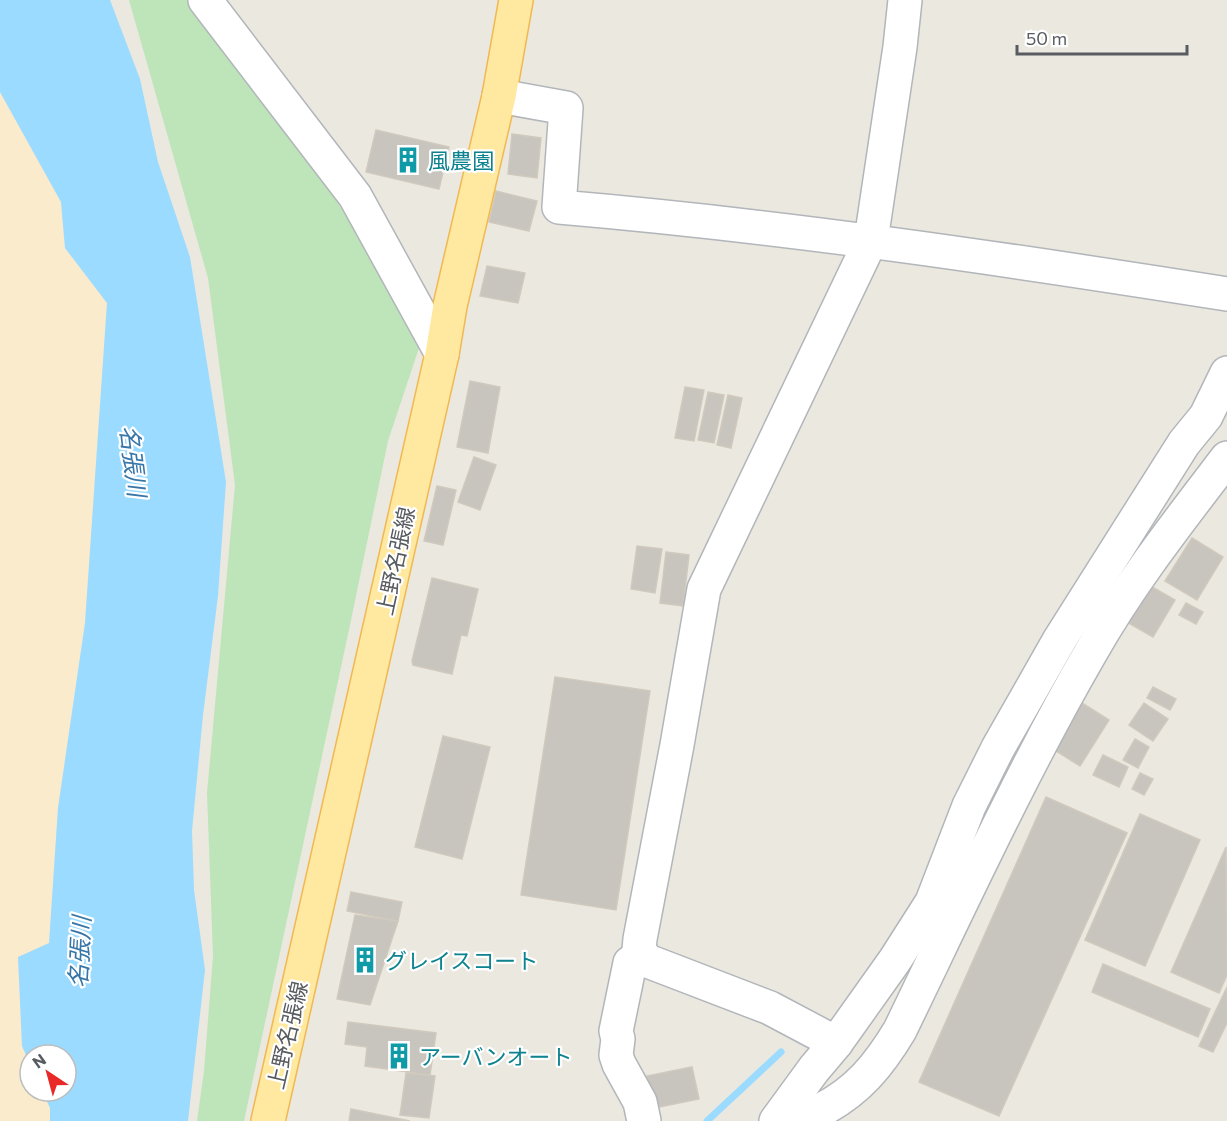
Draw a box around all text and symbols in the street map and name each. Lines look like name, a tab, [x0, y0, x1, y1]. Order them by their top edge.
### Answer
scale bar	[1017, 18, 1186, 56]
text: 50 m	[1026, 27, 1067, 49]
building icon: 風農園	[393, 145, 423, 175]
place label: 風農園	[428, 147, 494, 174]
water label: 名張川	[115, 424, 153, 501]
street label: 上野名張線	[370, 504, 420, 618]
water label: 名張川	[63, 912, 96, 989]
building icon: グレイスコート	[350, 945, 380, 975]
place label: グレイスコート	[385, 947, 538, 974]
street label: 上野名張線	[261, 978, 313, 1092]
building icon: アーバンオート	[384, 1041, 414, 1071]
north arrow	[18, 1043, 78, 1103]
place label: アーバンオート	[419, 1043, 573, 1070]
text: N	[28, 1049, 49, 1072]

